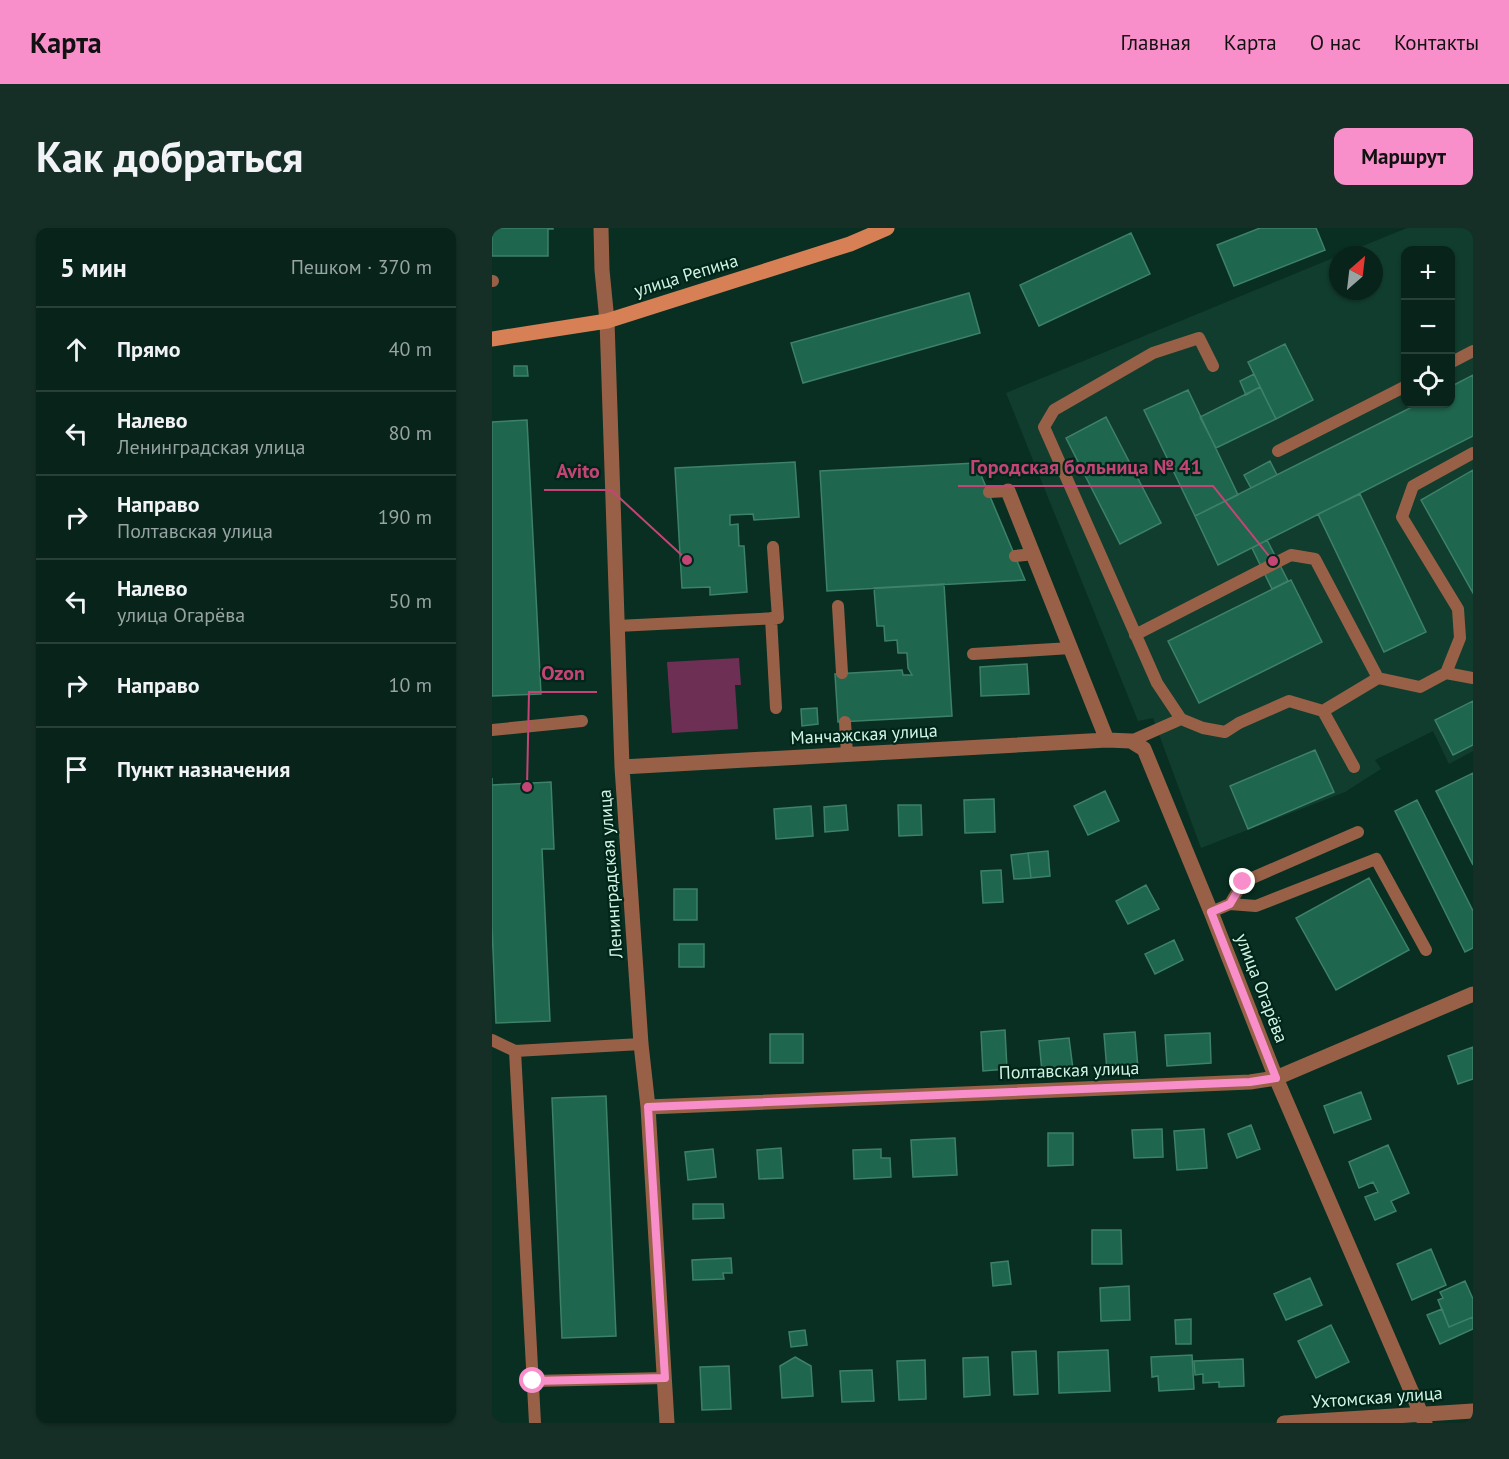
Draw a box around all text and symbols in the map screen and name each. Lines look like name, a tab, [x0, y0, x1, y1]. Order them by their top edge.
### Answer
text: Карта	[30, 24, 102, 61]
text: Главная	[1120, 29, 1191, 56]
text: Карта	[1224, 29, 1277, 56]
text: О нас	[1310, 29, 1361, 56]
text: Контакты	[1394, 29, 1479, 56]
button: Маршрут	[1334, 128, 1473, 185]
text: Как добраться	[36, 129, 303, 184]
north arrow	[1329, 246, 1383, 300]
map controls	[1401, 246, 1455, 408]
button: +	[1401, 246, 1455, 300]
street label: улица Репина	[631, 248, 741, 302]
text: 5 мин	[60, 251, 127, 284]
text: Пешком · 370 m	[291, 254, 432, 280]
button: −	[1401, 300, 1455, 354]
icon: ahead	[60, 333, 93, 366]
text: Прямо	[117, 335, 180, 363]
text: 40 m	[389, 336, 432, 362]
button: locate	[1401, 354, 1455, 408]
text: Налево	[117, 406, 188, 434]
icon: left	[60, 417, 93, 450]
text: 80 m	[389, 420, 432, 446]
text: Ленинградская улица	[117, 434, 305, 460]
callout: Городская больница № 41	[958, 448, 1213, 486]
callout: Avito	[544, 452, 611, 490]
text: Городская больница № 41	[970, 454, 1202, 480]
text: Avito	[556, 458, 600, 484]
text: Направо	[117, 490, 200, 518]
icon: right	[60, 501, 93, 534]
text: 190 m	[378, 504, 432, 530]
text: Полтавская улица	[117, 518, 273, 544]
text: Налево	[117, 574, 188, 602]
icon: left	[60, 585, 93, 618]
text: 50 m	[389, 588, 432, 614]
text: улица Огарёва	[117, 602, 245, 628]
callout: Ozon	[529, 654, 597, 692]
text: Ozon	[541, 660, 585, 686]
icon: right	[60, 669, 93, 702]
text: Направо	[117, 671, 200, 699]
text: 10 m	[389, 672, 432, 698]
street label: Манчажская улица	[790, 719, 938, 749]
icon: arrive	[60, 753, 93, 786]
text: Пункт назначения	[117, 755, 290, 783]
street label: Ленинградская улица	[593, 789, 627, 960]
route end	[1229, 868, 1255, 894]
street label: улица Огарёва	[1231, 930, 1293, 1046]
street label: Полтавская улица	[998, 1056, 1140, 1084]
route start	[519, 1367, 545, 1393]
street label: Ухтомская улица	[1311, 1381, 1443, 1413]

